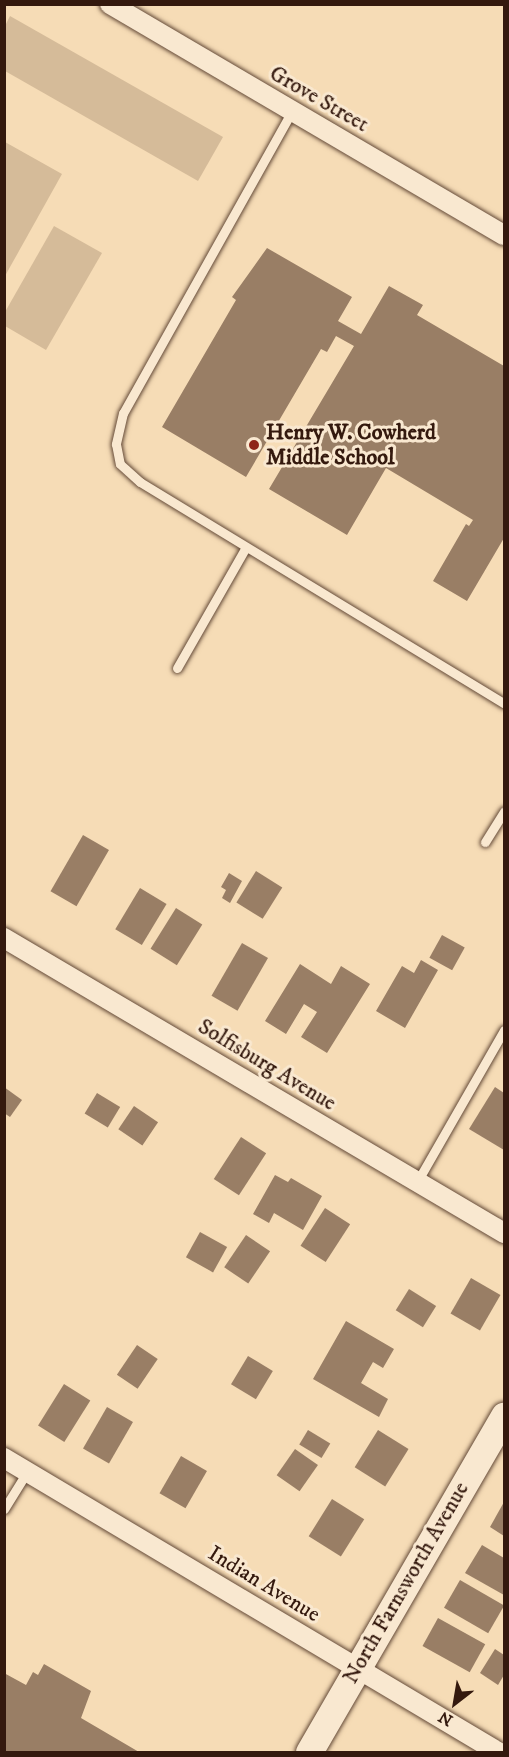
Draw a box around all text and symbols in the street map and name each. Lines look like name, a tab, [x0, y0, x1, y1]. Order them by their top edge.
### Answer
street label: Grove Street	[265, 60, 373, 138]
place label: Henry W. Cowherd Middle School	[266, 419, 436, 470]
marker: Henry W. Cowherd Middle School	[247, 438, 261, 452]
street label: Solfisburg Avenue	[193, 1013, 341, 1117]
street label: North Farnsworth Avenue	[337, 1477, 475, 1689]
street label: Indian Avenue	[203, 1540, 325, 1628]
north arrow	[425, 1673, 485, 1733]
text: N	[435, 1706, 457, 1730]

